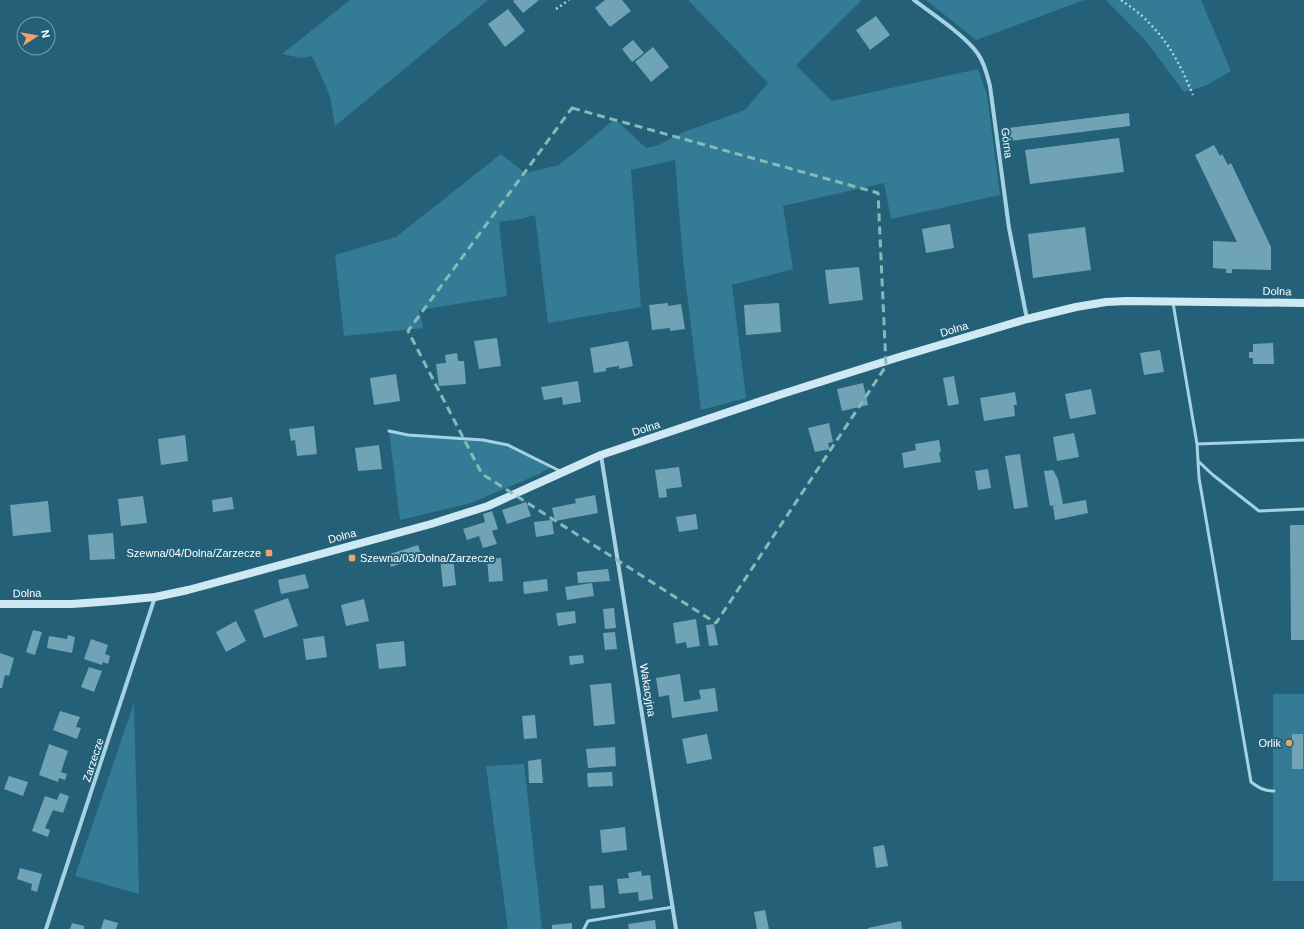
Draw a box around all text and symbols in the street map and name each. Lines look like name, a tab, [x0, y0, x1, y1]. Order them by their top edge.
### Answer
north arrow	[16, 16, 56, 56]
text: N	[39, 29, 52, 39]
street label: Górna	[999, 127, 1015, 160]
street label: Dolna	[1263, 285, 1292, 297]
street label: Dolna	[938, 319, 970, 339]
street label: Dolna	[630, 418, 662, 438]
street label: Dolna	[327, 526, 358, 546]
place label: Szewna/04/Dolna/Zarzecze	[126, 547, 261, 559]
marker: Szewna/04/Dolna/Zarzecze	[264, 548, 274, 558]
place label: Szewna/03/Dolna/Zarzecze	[360, 552, 495, 564]
marker: Szewna/03/Dolna/Zarzecze	[347, 553, 357, 563]
street label: Dolna	[13, 587, 42, 599]
street label: Wakacyjna	[638, 663, 658, 718]
street label: Zarzecze	[80, 737, 106, 783]
place label: Orlik	[1258, 737, 1281, 749]
marker: Orlik	[1284, 738, 1294, 748]

